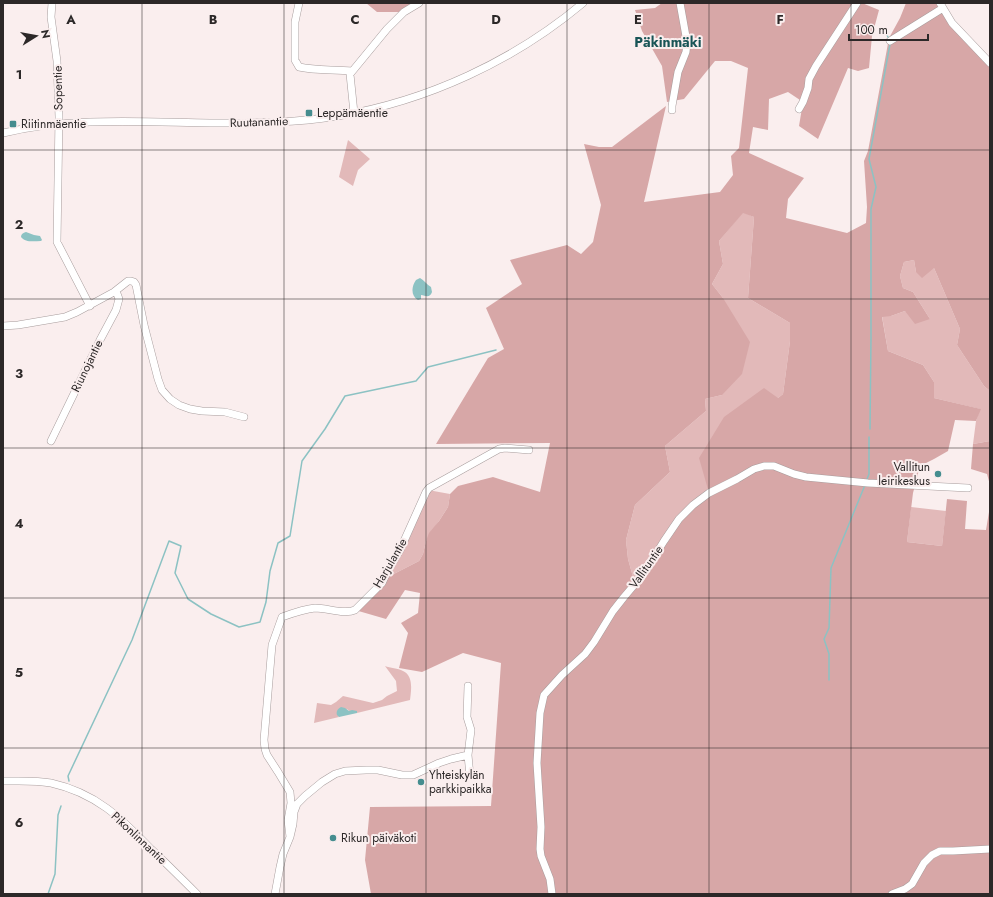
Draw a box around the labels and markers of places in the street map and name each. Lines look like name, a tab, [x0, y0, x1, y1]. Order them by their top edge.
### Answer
place label: Leppämäentie	[317, 104, 388, 122]
marker: Leppämäentie	[304, 108, 314, 118]
place label: Riitinmäentie	[21, 115, 86, 133]
marker: Riitinmäentie	[8, 119, 18, 129]
place label: Vallitun leirikeskus	[878, 458, 930, 490]
marker: Vallitun leirikeskus	[933, 469, 943, 479]
place label: Yhteiskylän parkkipaikka	[429, 766, 492, 798]
marker: Yhteiskylän parkkipaikka	[416, 777, 426, 787]
place label: Rikun päiväkoti	[341, 829, 417, 847]
marker: Rikun päiväkoti	[328, 833, 338, 843]

